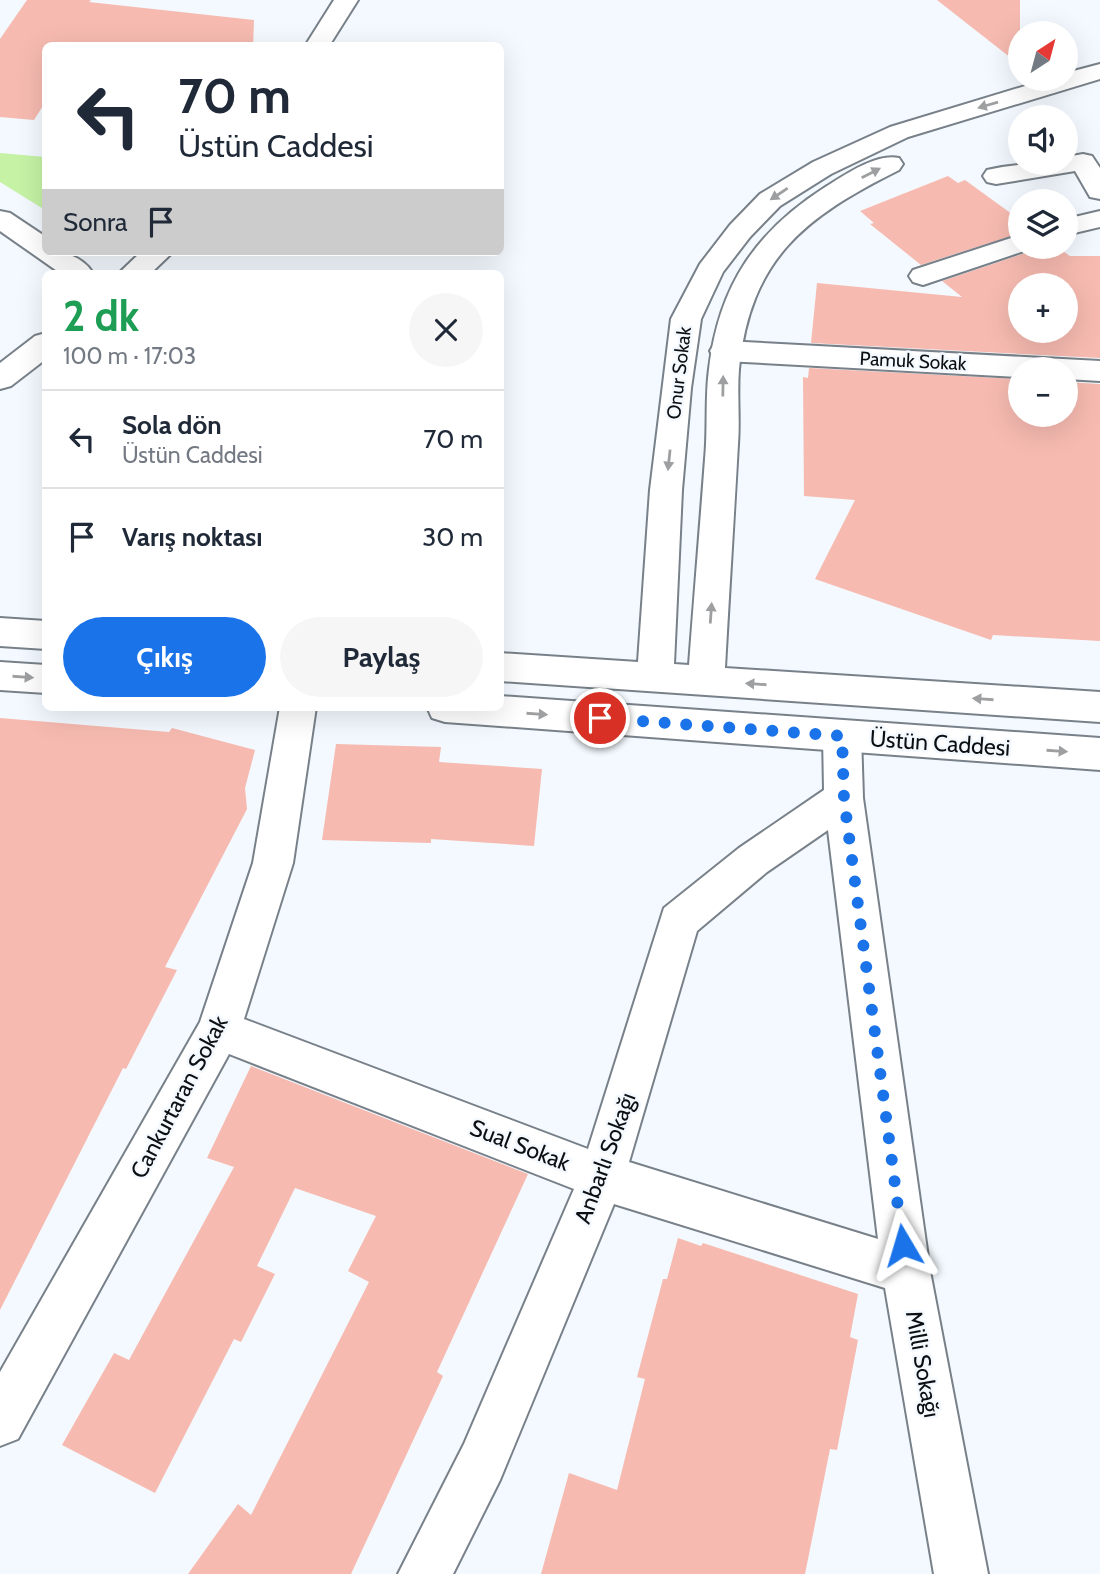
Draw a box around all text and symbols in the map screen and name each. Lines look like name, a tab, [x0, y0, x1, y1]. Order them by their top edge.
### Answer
north arrow	[1008, 21, 1078, 91]
map controls	[1008, 21, 1078, 427]
text: 70 m	[178, 66, 291, 125]
icon: left	[63, 70, 154, 161]
one-way arrow	[977, 100, 998, 110]
button: sound	[1008, 105, 1078, 175]
text: Üstün Caddesi	[178, 126, 374, 165]
one-way arrow	[862, 168, 882, 180]
one-way arrow	[770, 187, 789, 200]
button: layers	[1008, 189, 1078, 259]
icon: arrive	[142, 203, 180, 241]
text: Sonra	[63, 206, 128, 238]
button: +	[1008, 273, 1078, 343]
text: 2 dk	[63, 290, 139, 342]
button: close	[409, 293, 483, 367]
street label: Onur Sokak	[662, 325, 696, 421]
text: 100 m · 17:03	[63, 342, 196, 370]
street label: Pamuk Sokak	[859, 347, 967, 375]
button: −	[1008, 357, 1078, 427]
one-way arrow	[717, 375, 729, 397]
text: Sola dön	[122, 409, 222, 441]
icon: left	[63, 420, 101, 458]
text: 70 m	[423, 423, 483, 455]
text: Üstün Caddesi	[122, 441, 263, 469]
one-way arrow	[663, 450, 674, 472]
icon: arrive	[63, 518, 101, 556]
text: Varış noktası	[122, 521, 263, 553]
text: 30 m	[422, 521, 483, 553]
one-way arrow	[705, 601, 716, 623]
button: Çıkış	[63, 617, 266, 697]
button: Paylaş	[280, 617, 483, 697]
one-way arrow	[12, 672, 34, 683]
one-way arrow	[745, 678, 767, 689]
pin	[570, 688, 630, 748]
one-way arrow	[972, 694, 994, 705]
icon: arrive	[581, 699, 619, 737]
one-way arrow	[526, 709, 548, 720]
street label: Üstün Caddesi	[869, 724, 1011, 762]
one-way arrow	[1047, 746, 1069, 757]
street label: Cankurtaran Sokak	[124, 1010, 234, 1183]
street label: Anbarlı Sokağı	[568, 1089, 642, 1227]
street label: Sual Sokak	[466, 1113, 574, 1177]
position arrow	[866, 1208, 940, 1282]
street label: Milli Sokağı	[900, 1308, 946, 1420]

